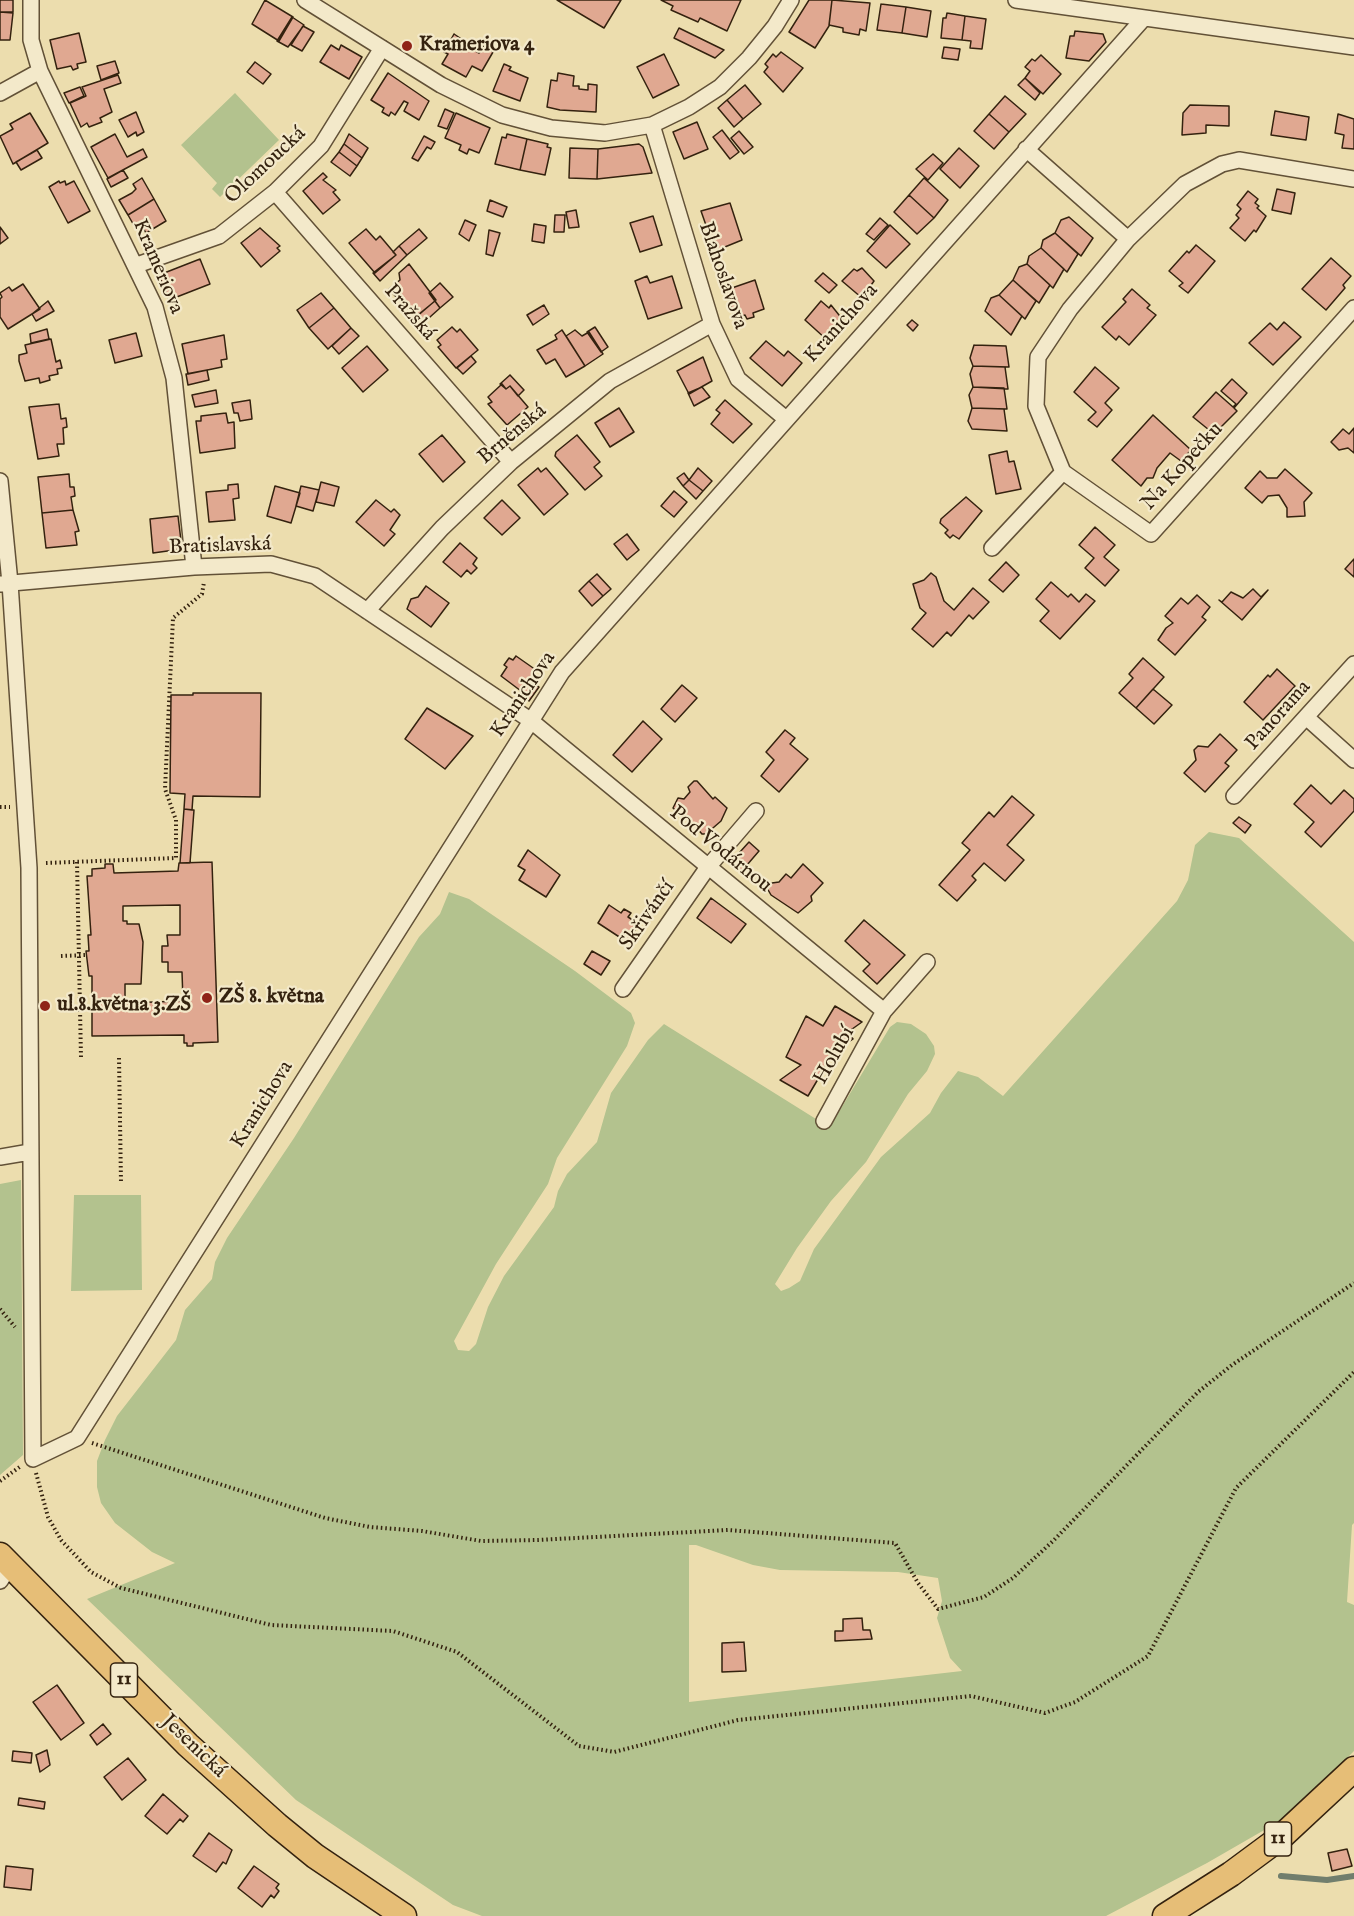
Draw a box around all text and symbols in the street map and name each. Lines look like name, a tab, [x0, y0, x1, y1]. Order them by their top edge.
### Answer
place label: Krameriova 4	[419, 33, 534, 59]
marker: Krameriova 4	[400, 39, 414, 53]
street label: Olomoucká	[220, 122, 312, 210]
street label: Krameriova	[126, 216, 188, 318]
street label: Blahoslavova	[692, 219, 752, 333]
street label: Kranichova	[800, 279, 884, 369]
street label: Pražská	[378, 280, 440, 346]
street label: Brněnská	[474, 399, 552, 471]
street label: Na Kopečku	[1137, 418, 1229, 516]
street label: Bratislavská	[168, 533, 272, 561]
street label: Kranichova	[486, 647, 562, 743]
street label: Panorama	[1241, 676, 1317, 756]
street label: Pod Vodárnou	[664, 801, 776, 899]
street label: Skřivánčí	[615, 876, 681, 956]
place label: ZŠ 8. května	[219, 985, 324, 1011]
marker: ZŠ 8. května	[200, 991, 214, 1005]
place label: ul.8.května 3.ZŠ	[57, 993, 191, 1019]
marker: ul.8.května 3.ZŠ	[38, 999, 52, 1013]
street label: Holubí	[809, 1023, 861, 1089]
street label: Kranichova	[226, 1057, 300, 1153]
road number: 11	[110, 1663, 138, 1697]
street label: Jesenická	[155, 1710, 231, 1784]
road number: 11	[1264, 1822, 1292, 1856]

